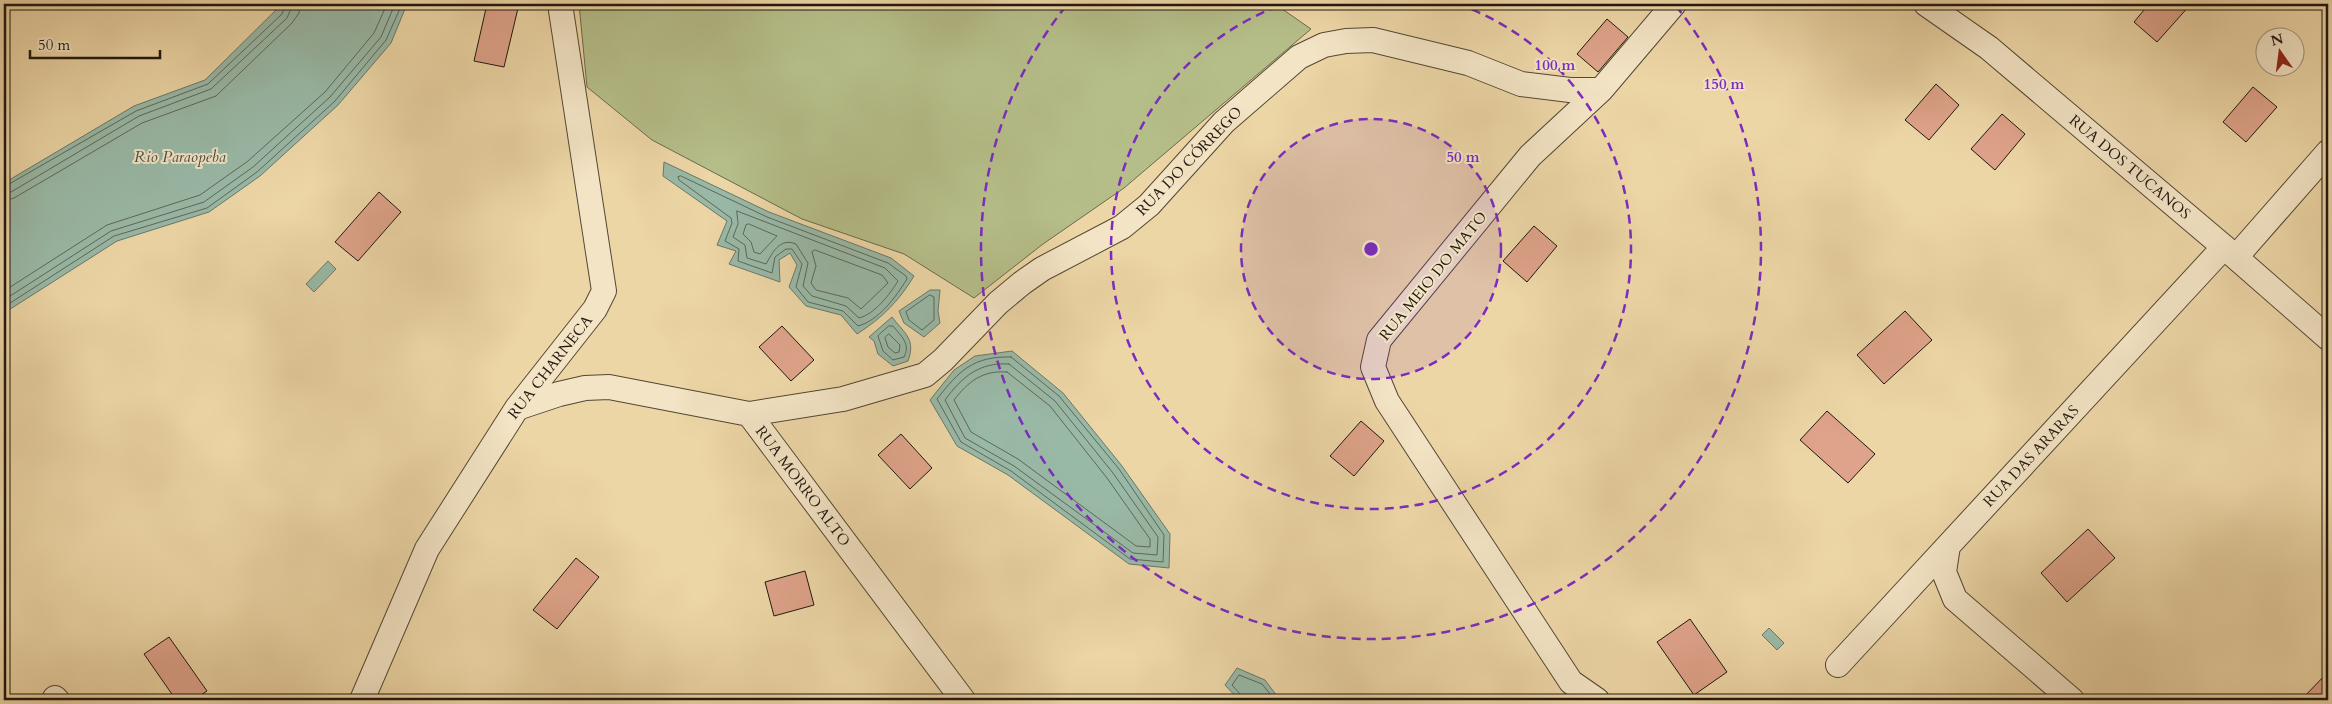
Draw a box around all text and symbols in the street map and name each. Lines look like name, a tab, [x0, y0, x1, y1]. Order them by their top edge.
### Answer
scale bar	[30, 28, 160, 60]
north arrow	[2254, 28, 2304, 78]
text: N	[2269, 29, 2285, 51]
text: 50 m	[38, 35, 70, 55]
text: 100 m	[1535, 55, 1576, 75]
text: 150 m	[1704, 74, 1745, 94]
street label: RUA DO CÓRREGO	[1132, 102, 1246, 220]
street label: RUA DOS TUCANOS	[2065, 110, 2195, 224]
water label: Rio Paraopeba	[134, 146, 226, 168]
text: 50 m	[1446, 147, 1480, 167]
street label: RUA MEIO DO MATO	[1375, 207, 1491, 345]
centre of rings	[1362, 240, 1380, 258]
street label: RUA CHARNECA	[503, 311, 597, 423]
street label: RUA DAS ARARAS	[1979, 401, 2083, 511]
street label: RUA MORRO ALTO	[751, 422, 855, 550]

